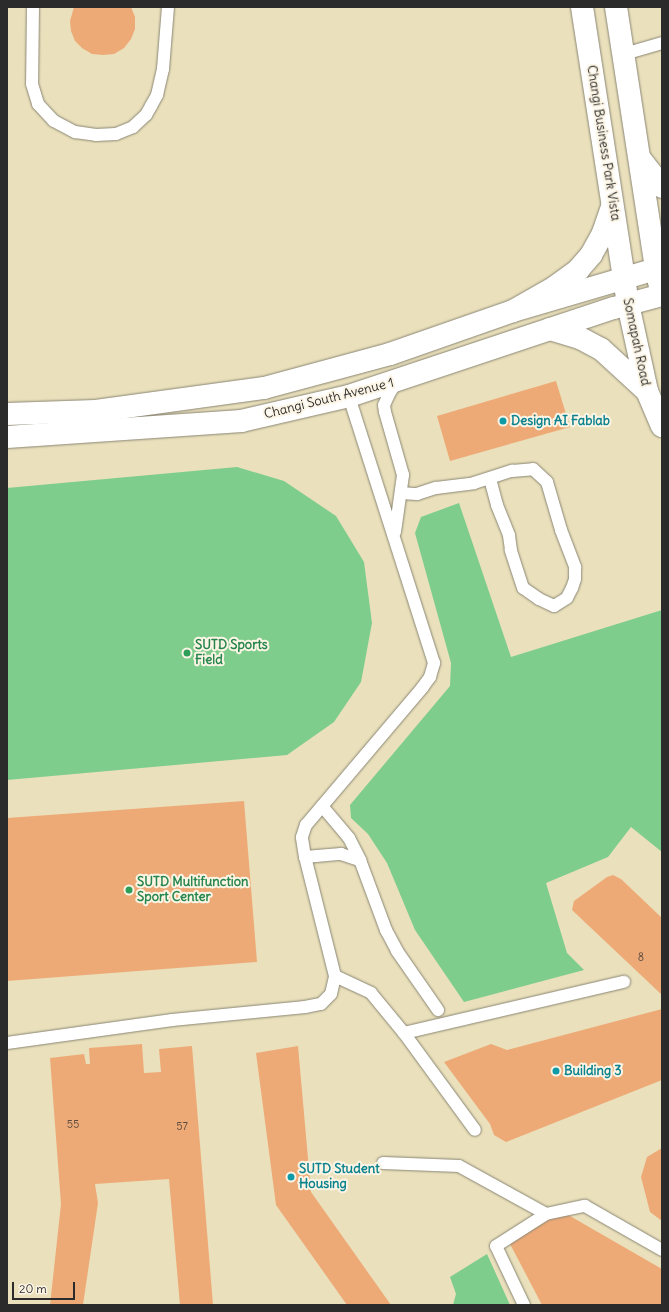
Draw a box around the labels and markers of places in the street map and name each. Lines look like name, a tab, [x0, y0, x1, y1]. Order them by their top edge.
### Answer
place label: Design AI Fablab	[511, 413, 610, 429]
marker: Design AI Fablab	[498, 416, 508, 426]
place label: SUTD Sports Field	[195, 638, 268, 669]
marker: SUTD Sports Field	[182, 648, 192, 658]
place label: SUTD Multifunction Sport Center	[137, 875, 249, 906]
marker: SUTD Multifunction Sport Center	[124, 885, 134, 895]
place label: Building 3	[564, 1063, 622, 1079]
marker: Building 3	[551, 1066, 561, 1076]
place label: SUTD Student Housing	[299, 1162, 380, 1193]
marker: SUTD Student Housing	[286, 1172, 296, 1182]

